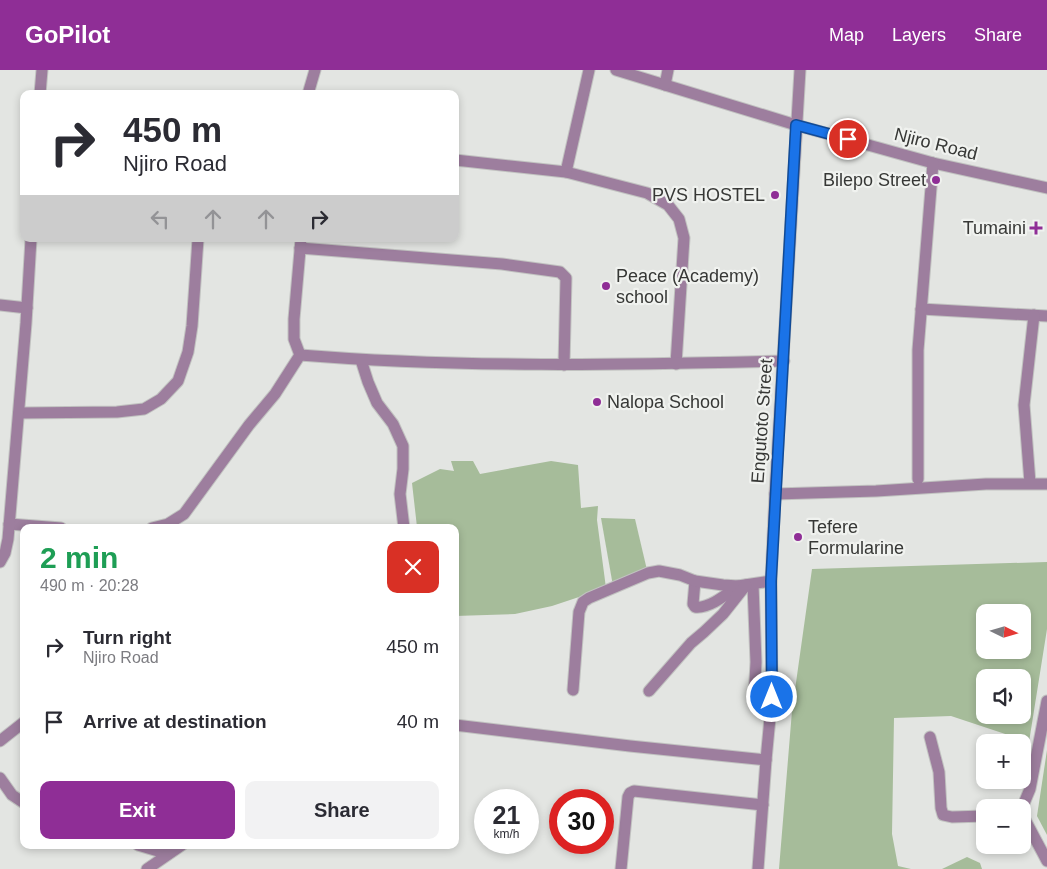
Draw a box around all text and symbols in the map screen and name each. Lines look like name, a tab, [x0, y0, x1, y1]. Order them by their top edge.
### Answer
text: GoPilot	[25, 21, 110, 48]
text: Map	[829, 25, 864, 45]
text: Layers	[892, 25, 946, 45]
text: Share	[974, 25, 1022, 45]
icon: right	[40, 110, 105, 175]
text: 450 m	[123, 110, 222, 149]
pin	[827, 118, 869, 160]
street label: Njiro Road	[892, 124, 980, 164]
icon: arrive	[834, 125, 862, 153]
text: Njiro Road	[123, 151, 227, 176]
place label: Bilepo Street	[823, 170, 926, 190]
marker: Bilepo Street	[930, 174, 942, 186]
place label: PVS HOSTEL	[652, 185, 765, 205]
marker: PVS HOSTEL	[769, 189, 781, 201]
icon: left	[146, 205, 174, 233]
icon: ahead	[199, 205, 227, 233]
icon: ahead	[252, 205, 280, 233]
icon: right	[305, 205, 333, 233]
place label: Tumaini	[963, 218, 1026, 238]
marker: Tumaini	[1030, 222, 1042, 234]
place label: Peace (Academy) school	[616, 266, 759, 307]
marker: Peace (Academy) school	[600, 280, 612, 292]
street label: Engutoto Street	[748, 358, 776, 484]
place label: Nalopa School	[607, 392, 724, 412]
marker: Nalopa School	[591, 396, 603, 408]
place label: Tefere Formularine	[808, 517, 904, 558]
marker: Tefere Formularine	[792, 531, 804, 543]
text: 2 min	[40, 541, 118, 574]
button: close	[387, 541, 439, 593]
text: 490 m · 20:28	[40, 577, 139, 594]
north arrow	[976, 604, 1031, 659]
map controls	[976, 604, 1031, 854]
text: Turn right	[83, 627, 171, 648]
icon: right	[40, 633, 68, 661]
text: 450 m	[386, 636, 439, 657]
text: Njiro Road	[83, 649, 159, 666]
button: sound	[976, 669, 1031, 724]
position arrow	[745, 670, 797, 722]
icon: arrive	[40, 708, 68, 736]
text: Arrive at destination	[83, 711, 267, 732]
text: 40 m	[397, 711, 439, 732]
button: +	[976, 734, 1031, 789]
button: Exit	[40, 781, 235, 839]
button: Share	[245, 781, 439, 839]
speed limit sign: 30	[549, 789, 614, 854]
button: −	[976, 799, 1031, 854]
text: 21	[493, 801, 520, 829]
text: km/h	[493, 827, 520, 841]

